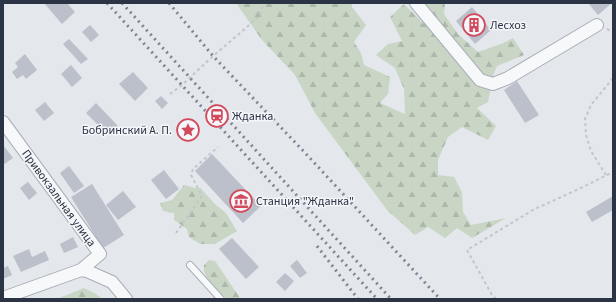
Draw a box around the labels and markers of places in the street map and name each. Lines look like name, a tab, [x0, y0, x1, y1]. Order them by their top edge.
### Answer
building icon: Лесхоз	[461, 12, 487, 38]
place label: Лесхоз	[490, 17, 526, 34]
station icon: Жданка	[204, 103, 230, 129]
place label: Жданка	[232, 108, 273, 125]
place icon: Бобринский А. П.	[175, 117, 201, 143]
place label: Бобринский А. П.	[82, 122, 172, 139]
museum icon: Станция "Жданка"	[228, 188, 254, 214]
place label: Станция "Жданка"	[256, 193, 354, 210]

